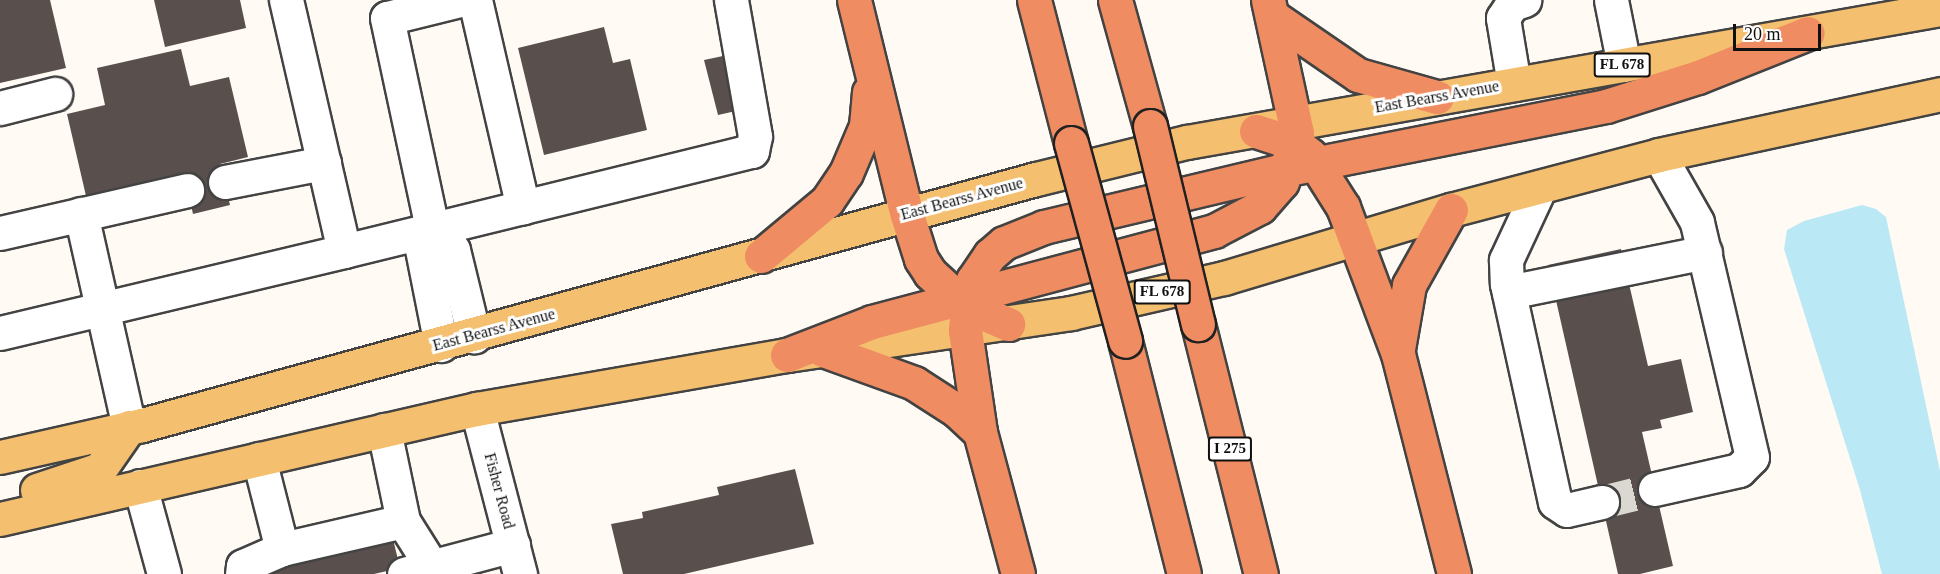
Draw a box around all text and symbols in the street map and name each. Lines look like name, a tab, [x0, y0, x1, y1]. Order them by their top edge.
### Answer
scale bar	[1736, 12, 1824, 50]
text: 20 m	[1744, 24, 1781, 44]
road number: FL 678	[1592, 53, 1652, 77]
street label: East Bearss Avenue	[1373, 77, 1501, 117]
street label: East Bearss Avenue	[898, 173, 1026, 225]
road number: FL 678	[1132, 280, 1192, 304]
street label: East Bearss Avenue	[430, 304, 558, 356]
road number: I 275	[1208, 437, 1252, 461]
street label: Fisher Road	[480, 451, 518, 531]

